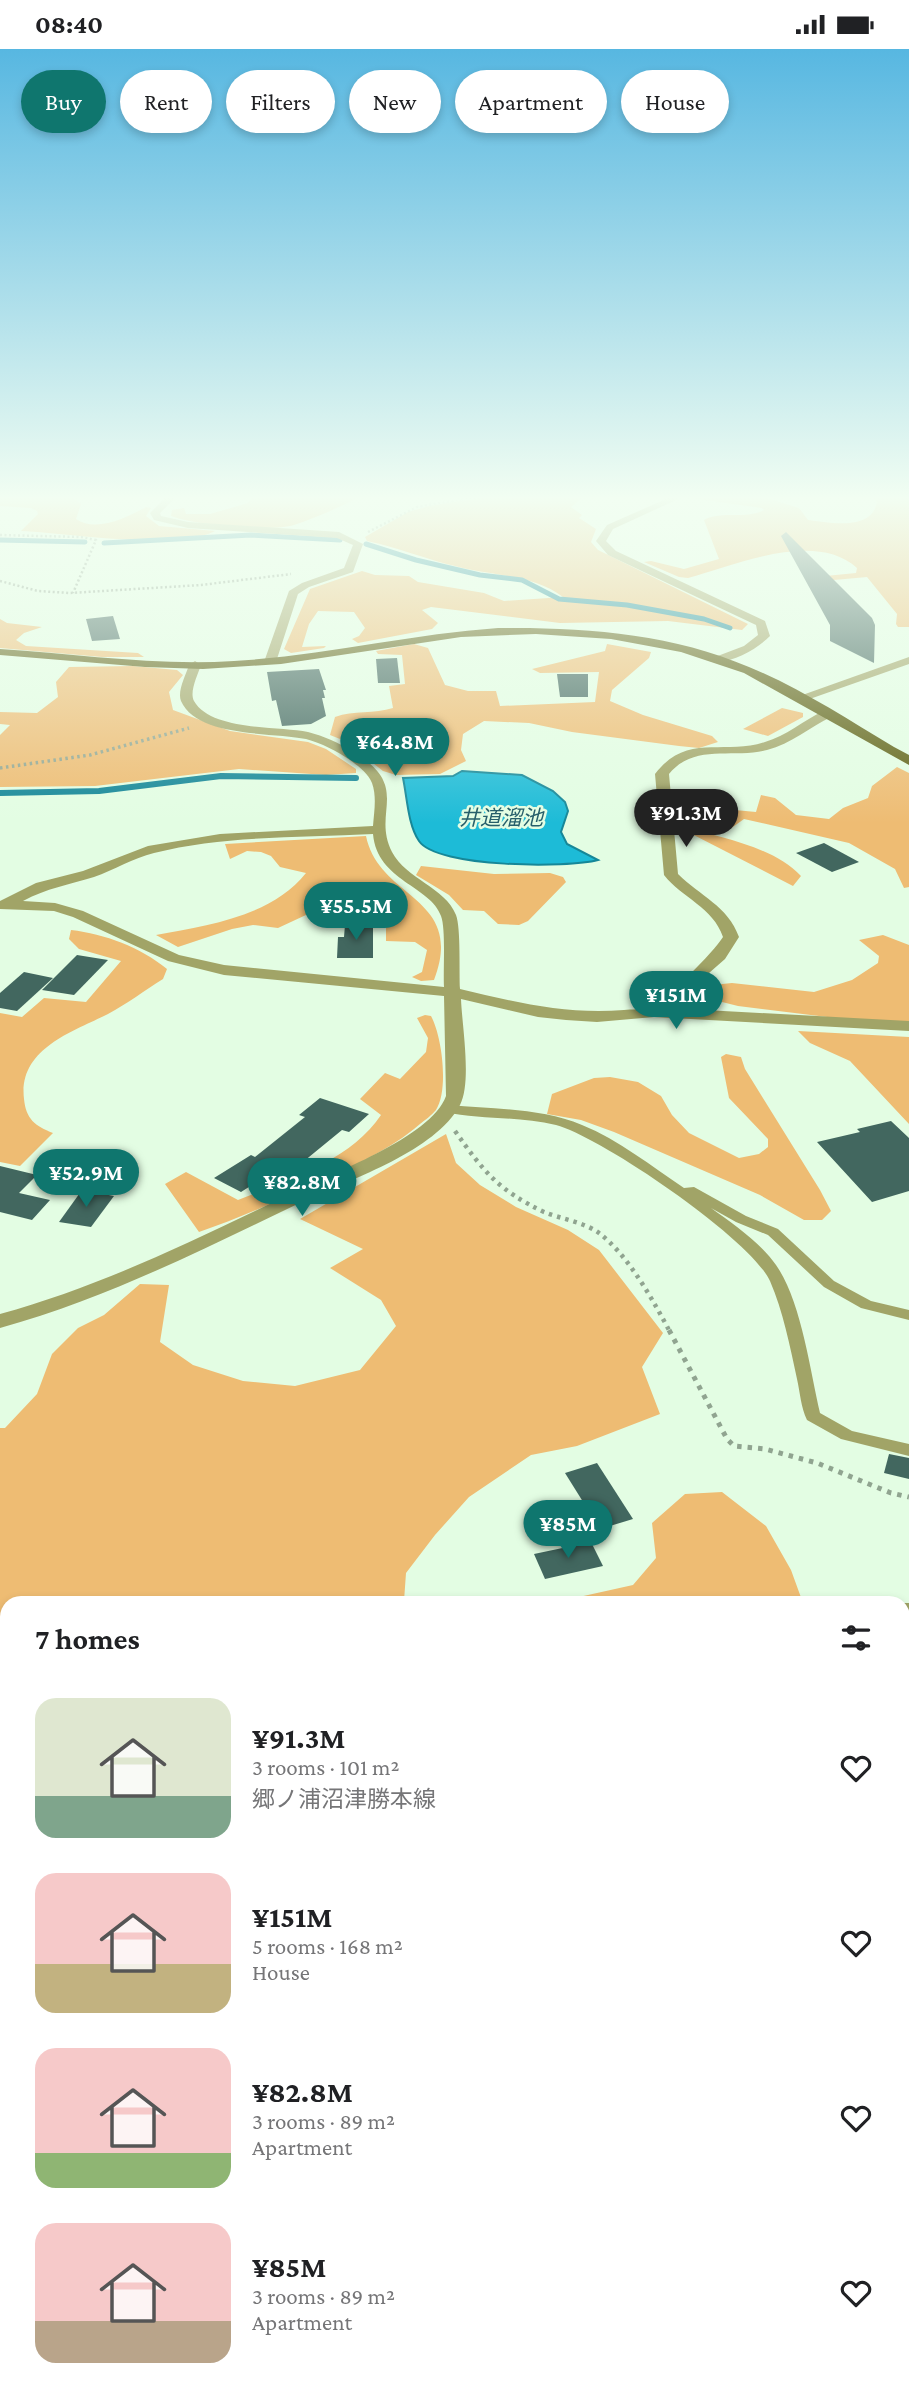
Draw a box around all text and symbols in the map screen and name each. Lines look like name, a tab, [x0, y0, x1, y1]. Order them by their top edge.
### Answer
text: 08:40	[35, 10, 103, 39]
chip: Buy	[21, 70, 106, 133]
chip: Rent	[120, 70, 212, 133]
chip: Filters	[226, 70, 335, 133]
chip: New	[349, 70, 441, 133]
chip: Apartment	[455, 70, 607, 133]
chip: House	[621, 70, 729, 133]
pin: ¥64.8M	[338, 719, 452, 778]
text: ¥64.8M	[356, 728, 434, 754]
pin: ¥91.3M	[629, 789, 743, 849]
text: ¥91.3M	[650, 799, 722, 825]
water label: 井道溜池	[459, 806, 545, 830]
pin: ¥55.5M	[299, 883, 413, 942]
text: ¥55.5M	[320, 892, 392, 918]
pin: ¥151M	[627, 971, 725, 1031]
text: ¥151M	[645, 981, 707, 1007]
pin: ¥52.9M	[29, 1149, 143, 1209]
text: ¥52.9M	[49, 1159, 123, 1185]
pin: ¥82.8M	[245, 1159, 359, 1218]
text: ¥82.8M	[263, 1168, 341, 1194]
pin: ¥85M	[527, 1501, 609, 1560]
text: ¥85M	[539, 1510, 597, 1536]
icon: filters	[837, 1619, 875, 1657]
text: 7 homes	[35, 1622, 140, 1655]
text: ¥91.3M	[252, 1721, 345, 1754]
icon: home	[91, 1726, 175, 1810]
icon: heart	[837, 1749, 875, 1787]
text: 3 rooms · 101 m²	[252, 1754, 399, 1780]
text: 郷ノ浦沼津勝本線	[252, 1786, 436, 1812]
text: ¥151M	[252, 1900, 332, 1933]
icon: home	[91, 1901, 175, 1985]
icon: heart	[837, 1924, 875, 1962]
text: 5 rooms · 168 m²	[252, 1933, 403, 1959]
text: House	[252, 1959, 310, 1985]
text: ¥82.8M	[252, 2075, 353, 2108]
icon: home	[91, 2076, 175, 2160]
icon: heart	[837, 2099, 875, 2137]
text: 3 rooms · 89 m²	[252, 2108, 395, 2134]
text: Apartment	[252, 2134, 352, 2160]
text: ¥85M	[252, 2250, 326, 2283]
icon: home	[91, 2251, 175, 2335]
icon: heart	[837, 2274, 875, 2312]
text: 3 rooms · 89 m²	[252, 2283, 395, 2309]
text: Apartment	[252, 2309, 352, 2335]

